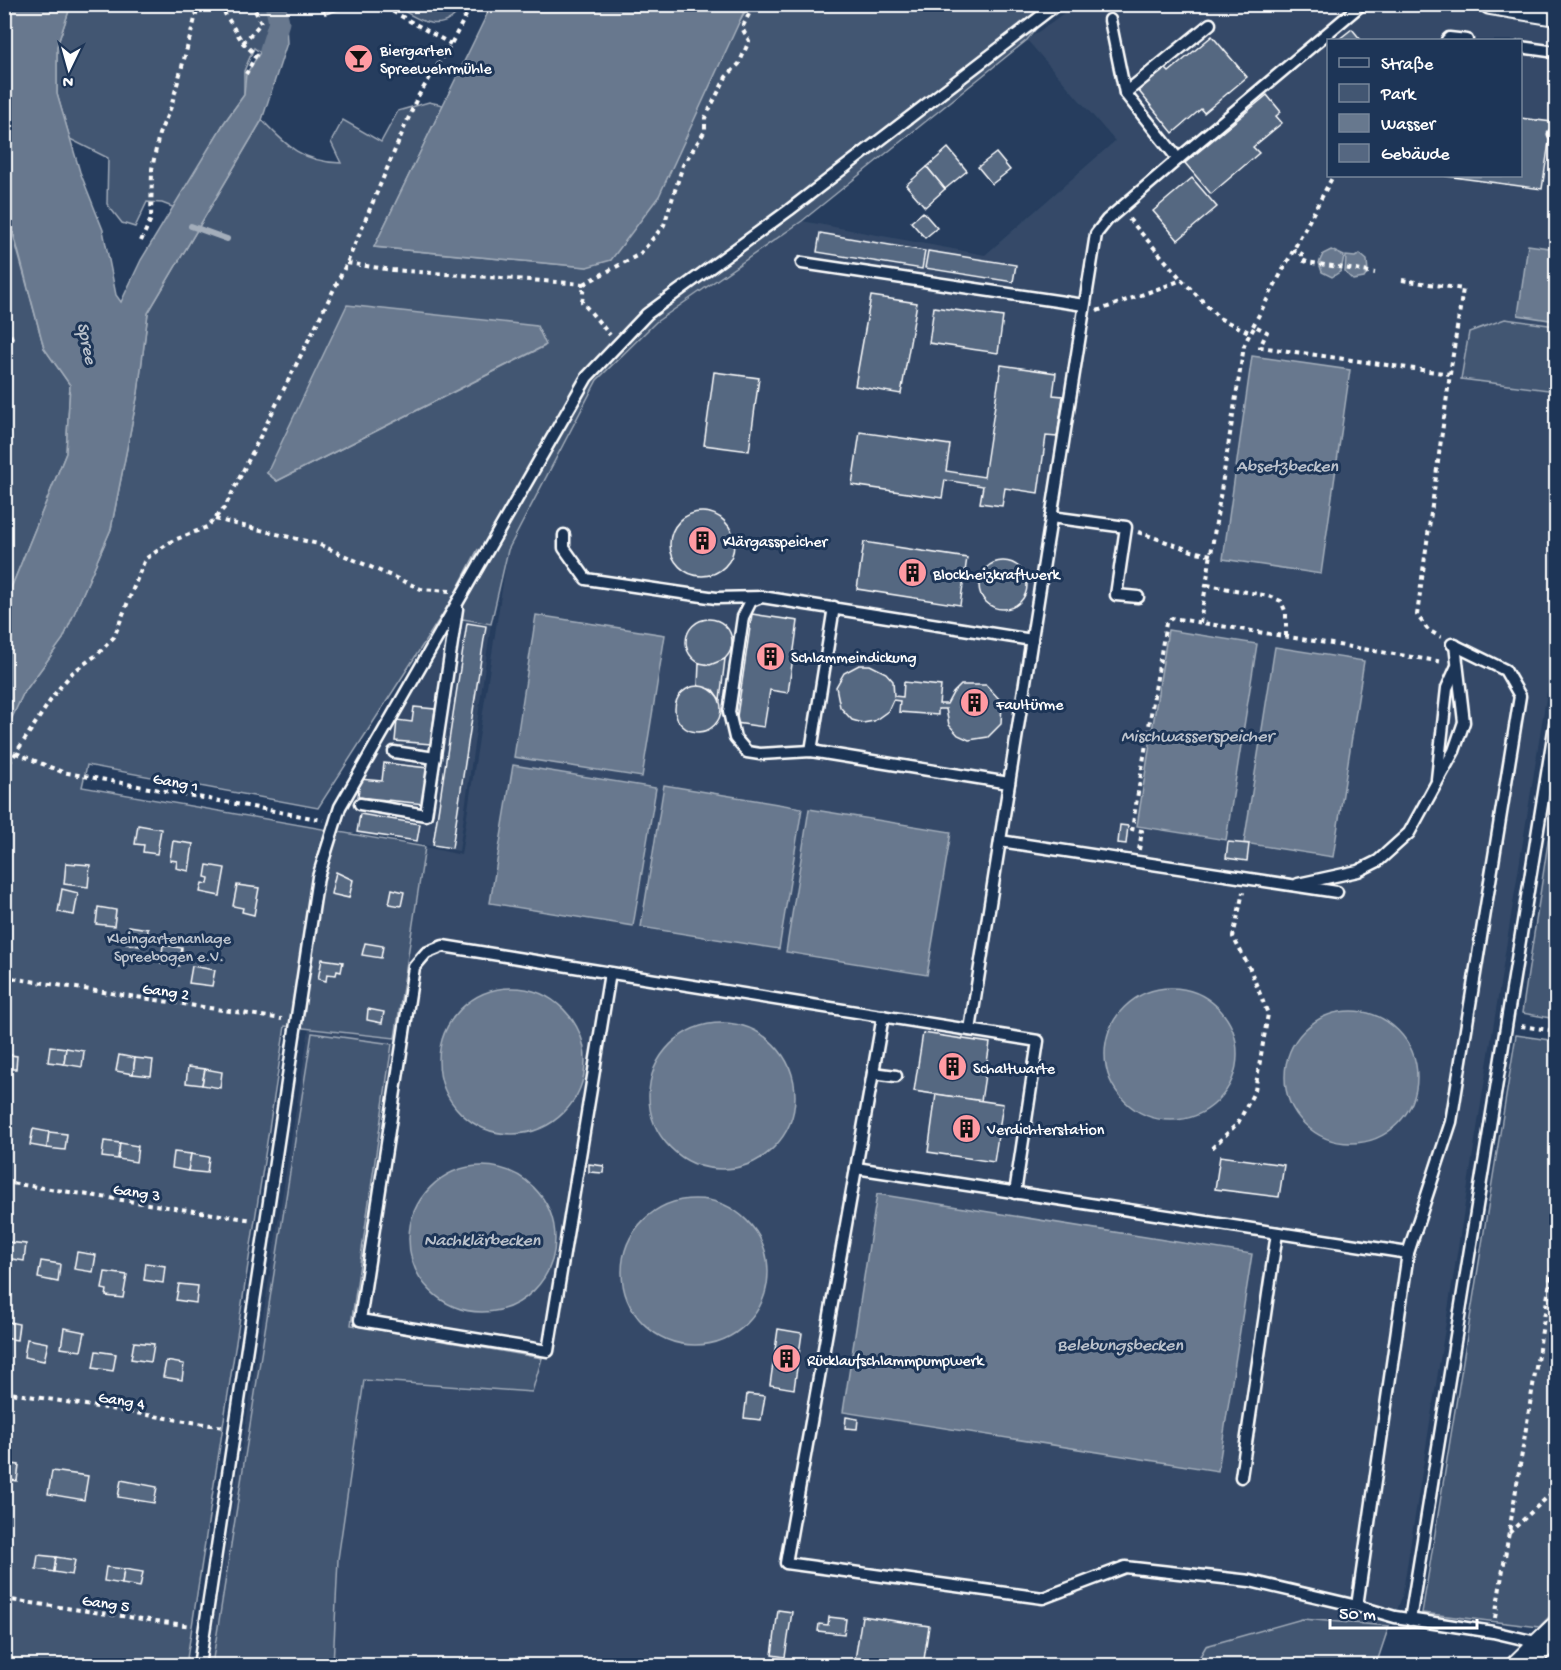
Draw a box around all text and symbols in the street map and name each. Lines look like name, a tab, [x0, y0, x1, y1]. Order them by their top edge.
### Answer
north arrow	[39, 39, 99, 99]
legend	[1327, 39, 1522, 177]
bar icon: Biergarten Spreewehrmühle	[343, 42, 375, 74]
place label: Biergarten Spreewehrmühle	[379, 43, 492, 80]
text: Straße	[1381, 55, 1434, 76]
text: N	[61, 70, 74, 90]
text: Park	[1380, 85, 1417, 106]
text: Wasser	[1381, 115, 1437, 136]
text: Gebäude	[1381, 145, 1450, 166]
water label: Spree	[71, 321, 100, 367]
water label: Absetzbecken	[1236, 457, 1338, 478]
building icon: Klärgasspeicher	[686, 524, 718, 556]
place label: Klärgasspeicher	[723, 534, 829, 553]
building icon: Blockheizkraftwerk	[896, 557, 928, 589]
place label: Blockheizkraftwerk	[932, 567, 1061, 586]
building icon: Schlammeindickung	[754, 640, 786, 672]
place label: Schlammeindickung	[791, 650, 917, 669]
building icon: Faultürme	[959, 687, 991, 719]
place label: Faultürme	[995, 697, 1064, 716]
water label: Mischwasserspeicher	[1121, 727, 1277, 748]
street label: Gang 1	[151, 771, 200, 798]
park label: Kleingartenanlage Spreebogen e.V.	[107, 931, 232, 968]
street label: Gang 2	[141, 981, 190, 1006]
building icon: Schaltwarte	[936, 1051, 968, 1083]
place label: Schaltwarte	[973, 1061, 1056, 1080]
building icon: Verdichterstation	[950, 1112, 982, 1144]
place label: Verdichterstation	[986, 1122, 1105, 1141]
street label: Gang 3	[111, 1181, 162, 1208]
water label: Nachklärbecken	[424, 1231, 541, 1252]
water label: Belebungsbecken	[1057, 1336, 1183, 1357]
building icon: Rücklaufschlammpumpwerk	[770, 1343, 802, 1375]
place label: Rücklaufschlammpumpwerk	[807, 1353, 985, 1372]
street label: Gang 4	[97, 1389, 147, 1416]
scale bar	[1330, 1592, 1477, 1630]
street label: Gang 5	[80, 1593, 131, 1618]
text: 50 m	[1339, 1605, 1376, 1626]

